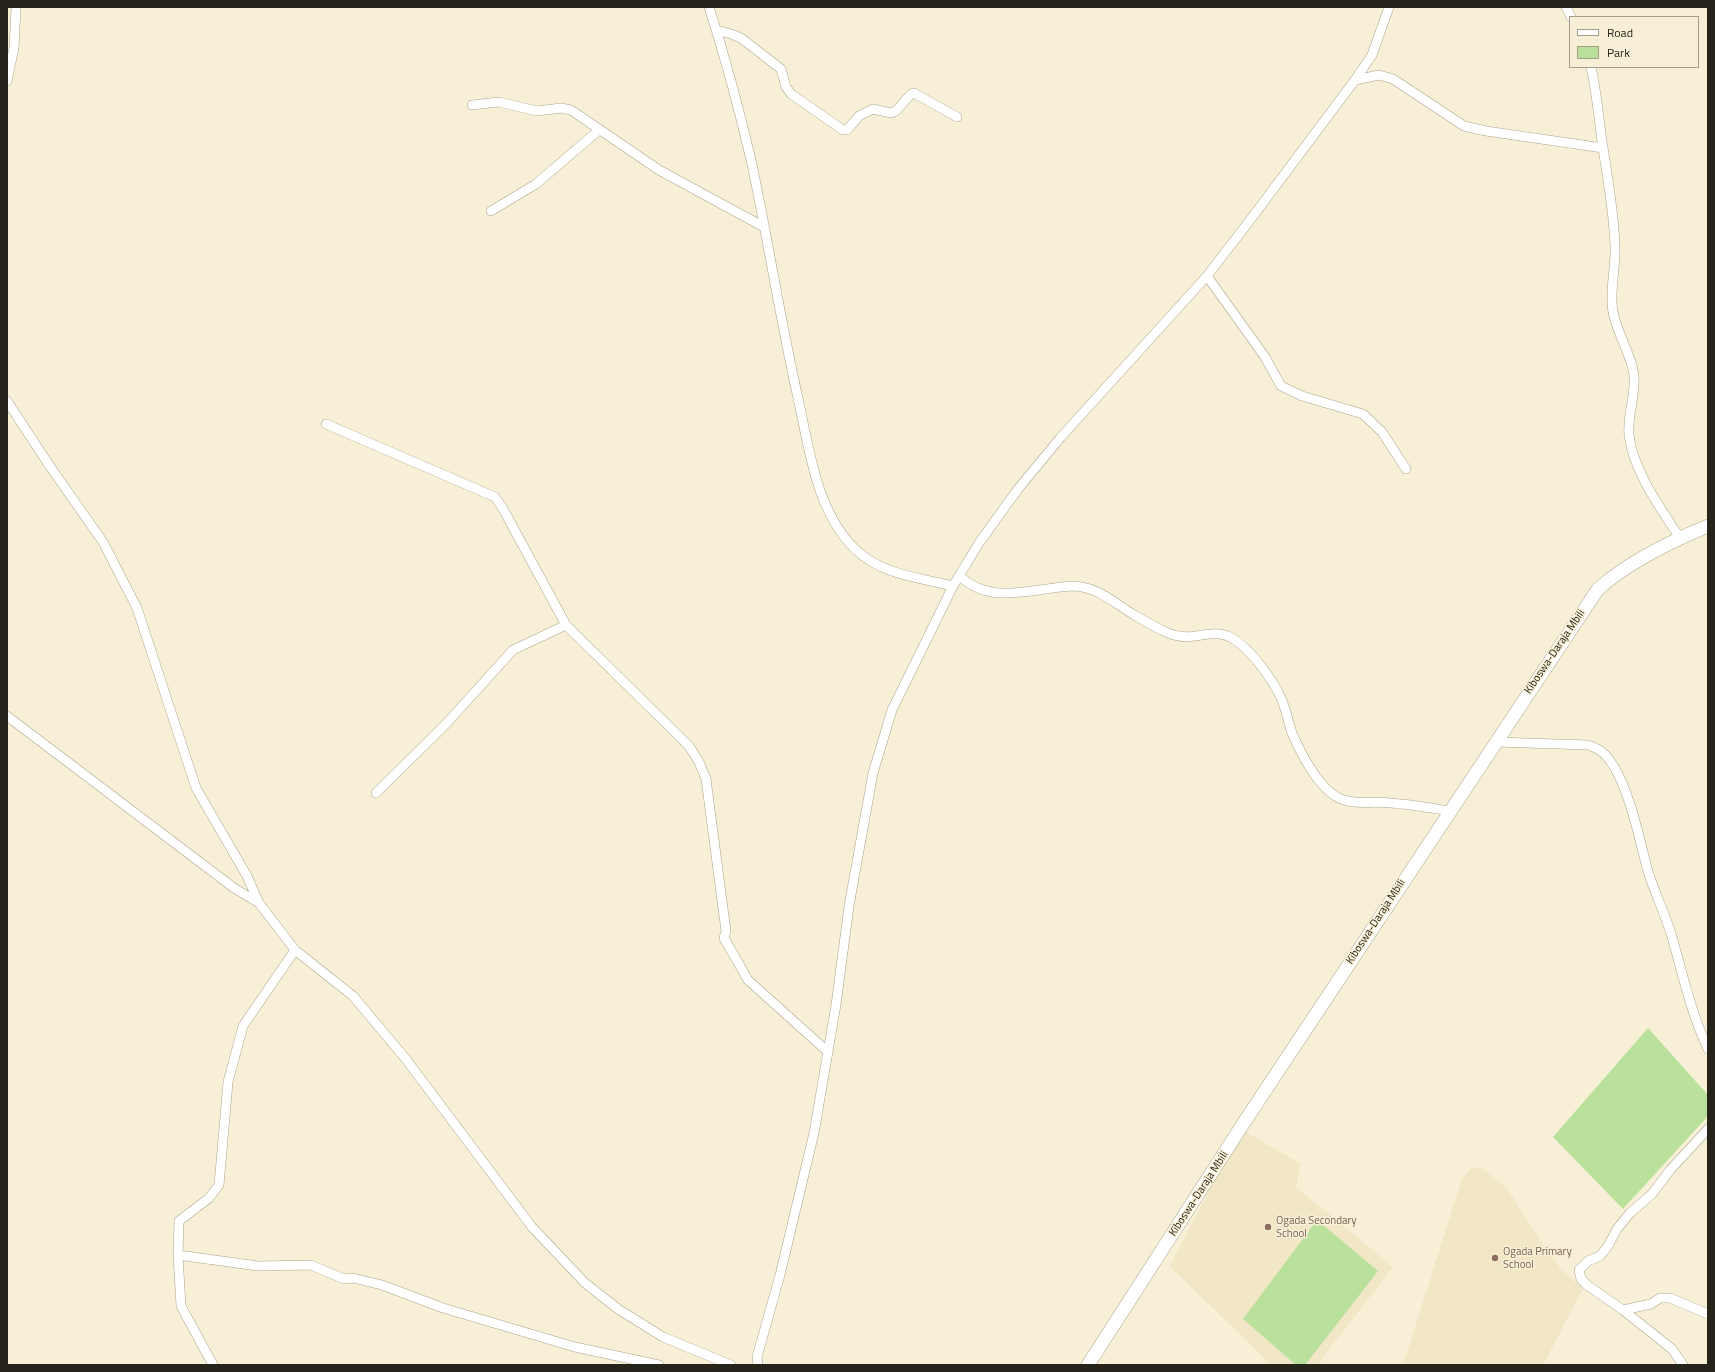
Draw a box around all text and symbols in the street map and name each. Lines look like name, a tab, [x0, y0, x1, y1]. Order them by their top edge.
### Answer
legend	[1569, 16, 1699, 68]
text: Road	[1607, 23, 1633, 42]
text: Park	[1607, 43, 1630, 62]
street label: Kiboswa-Daraja Mbili	[1522, 607, 1588, 697]
street label: Kiboswa-Daraja Mbili	[1344, 877, 1408, 967]
street label: Kiboswa-Daraja Mbili	[1167, 1149, 1231, 1239]
place label: Ogada Secondary School	[1276, 1214, 1357, 1240]
marker: Ogada Secondary School	[1263, 1222, 1273, 1232]
place label: Ogada Primary School	[1503, 1245, 1572, 1271]
marker: Ogada Primary School	[1490, 1253, 1500, 1263]

